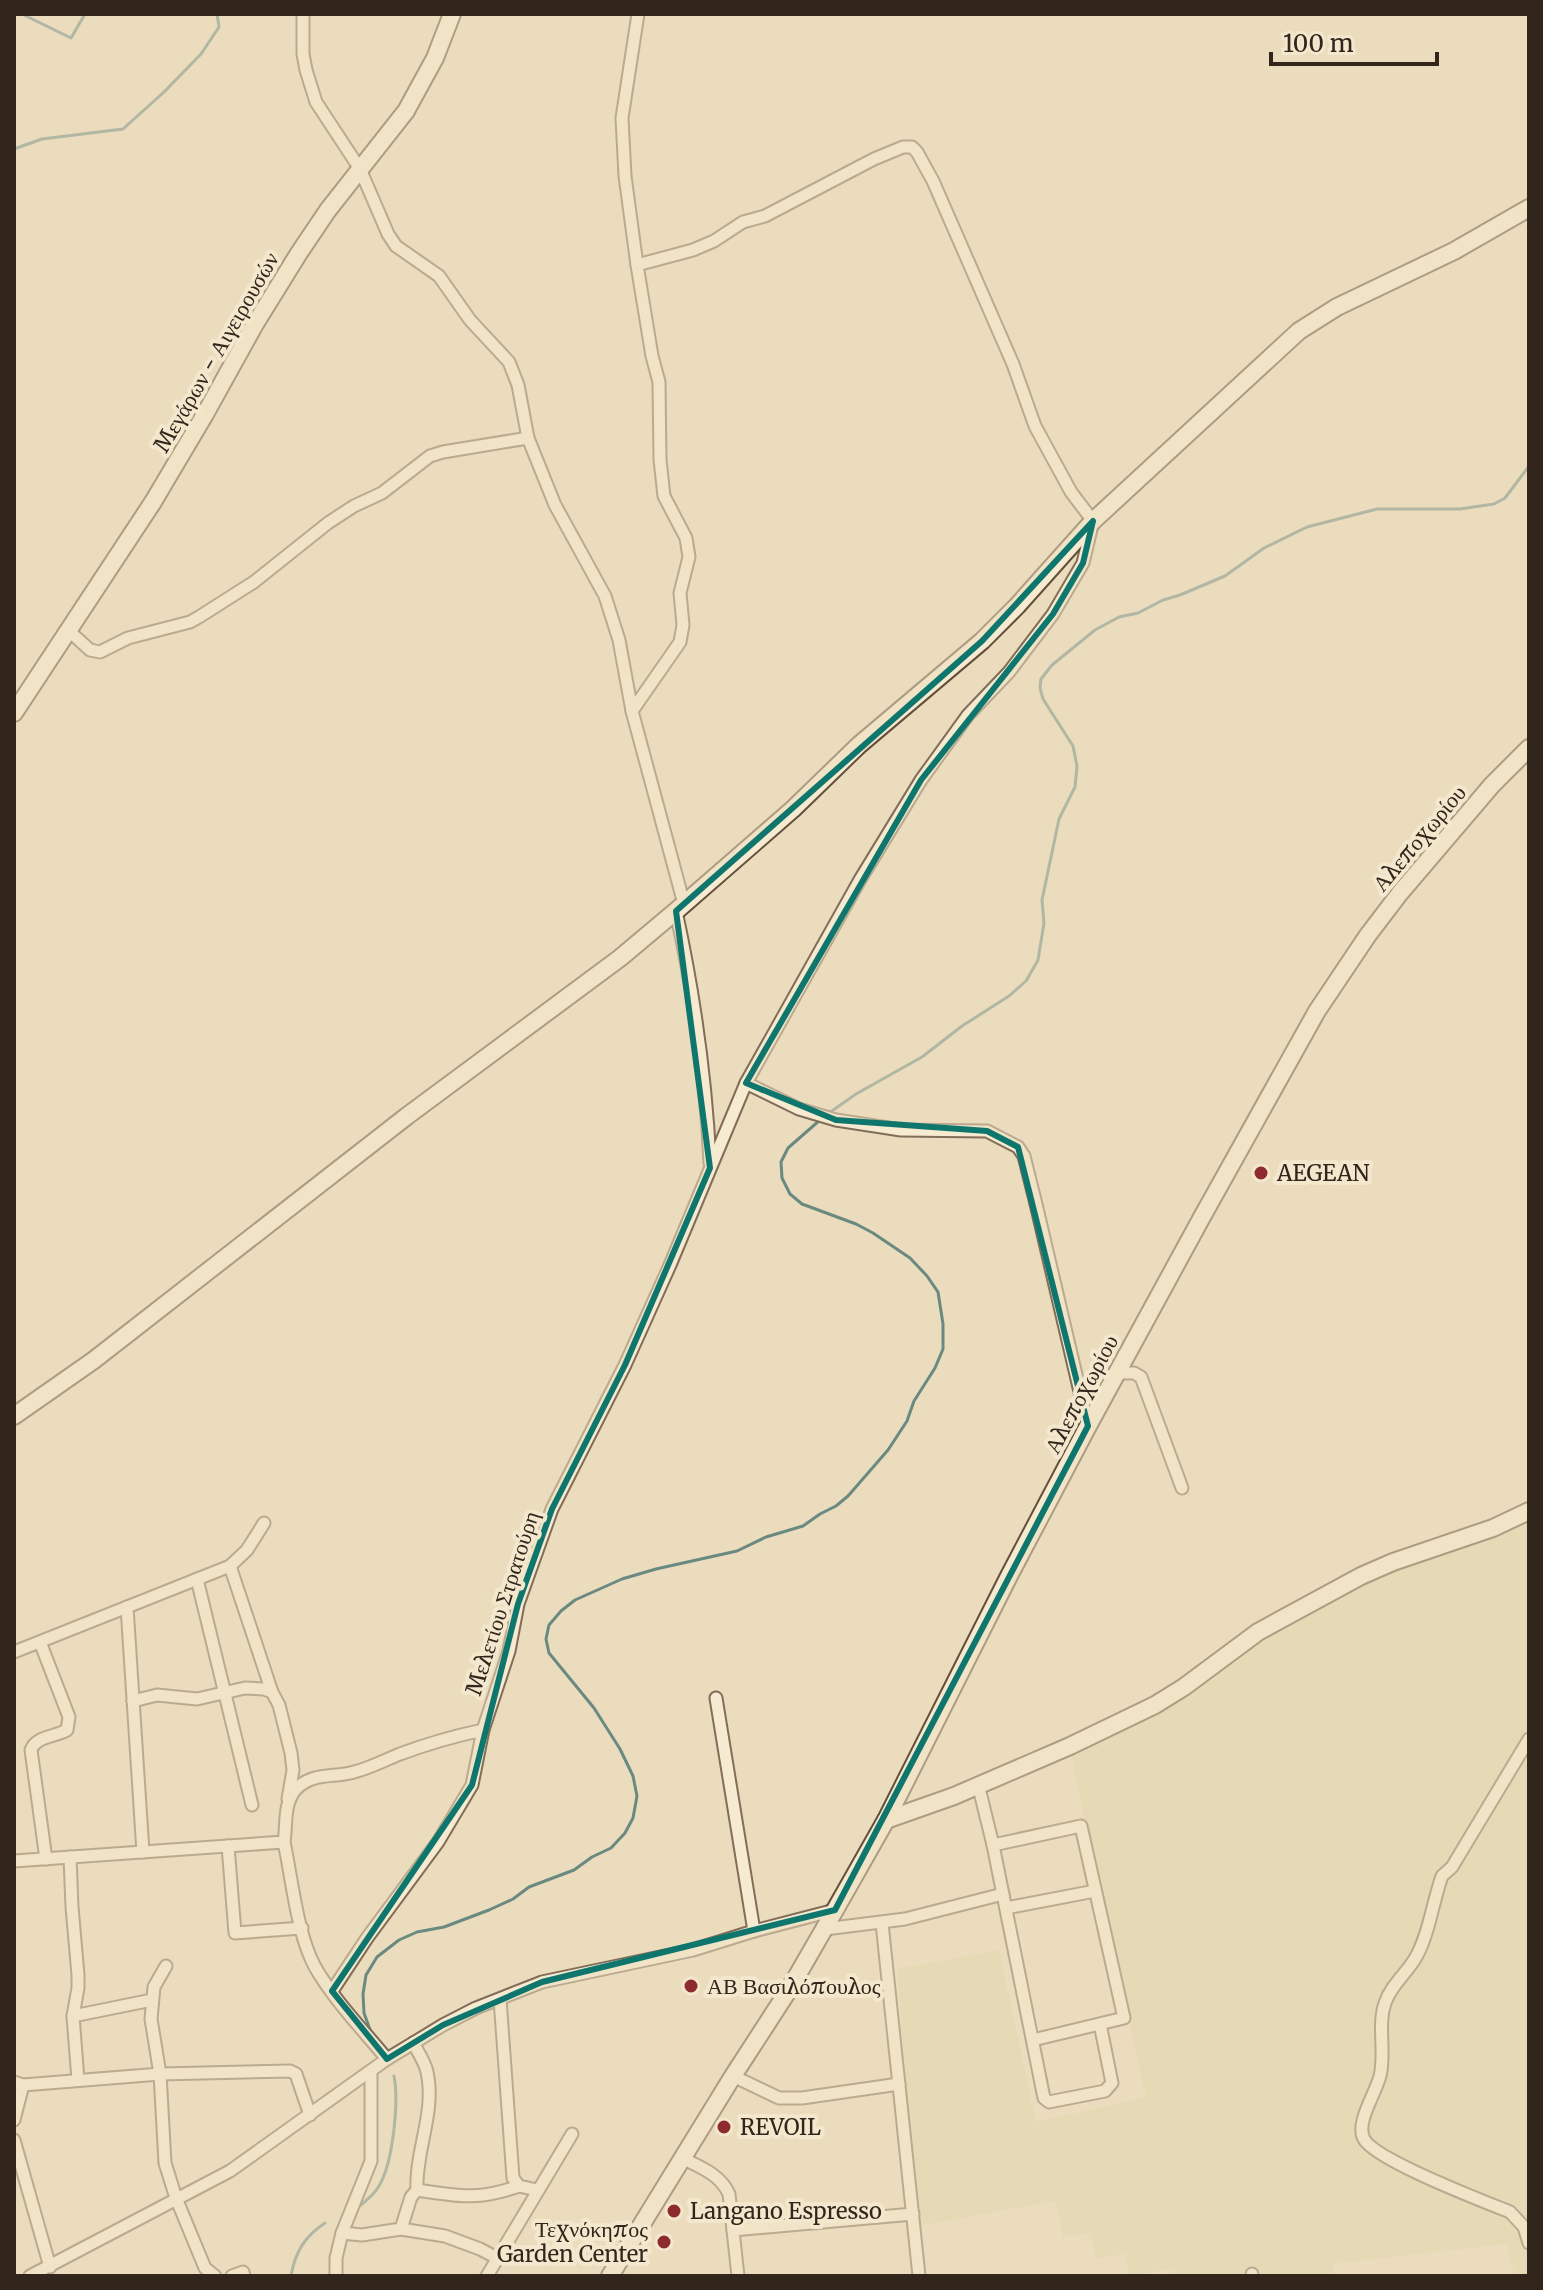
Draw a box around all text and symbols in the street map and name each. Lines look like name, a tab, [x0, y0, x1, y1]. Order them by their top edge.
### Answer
scale bar	[1271, 16, 1437, 66]
text: 100 m	[1283, 28, 1354, 59]
street label: Μεγάρων - Αιγειρουσών	[147, 247, 285, 457]
street label: Αλεποχωρίου	[1366, 779, 1472, 897]
place label: AEGEAN	[1276, 1159, 1370, 1187]
marker: AEGEAN	[1252, 1164, 1270, 1182]
street label: Αλεποχωρίου	[1038, 1330, 1124, 1458]
street label: Μελετίου Στρατούρη	[459, 1507, 545, 1699]
place label: ΑΒ Βασιλόπουλος	[707, 1972, 881, 2000]
marker: ΑΒ Βασιλόπουλος	[682, 1977, 700, 1995]
place label: REVOIL	[740, 2113, 821, 2141]
marker: REVOIL	[715, 2118, 733, 2136]
place label: Langano Espresso	[690, 2197, 882, 2225]
marker: Langano Espresso	[665, 2202, 683, 2220]
place label: Τεχνόκηπος Garden Center	[497, 2215, 648, 2268]
marker: Τεχνόκηπος Garden Center	[655, 2233, 673, 2251]

